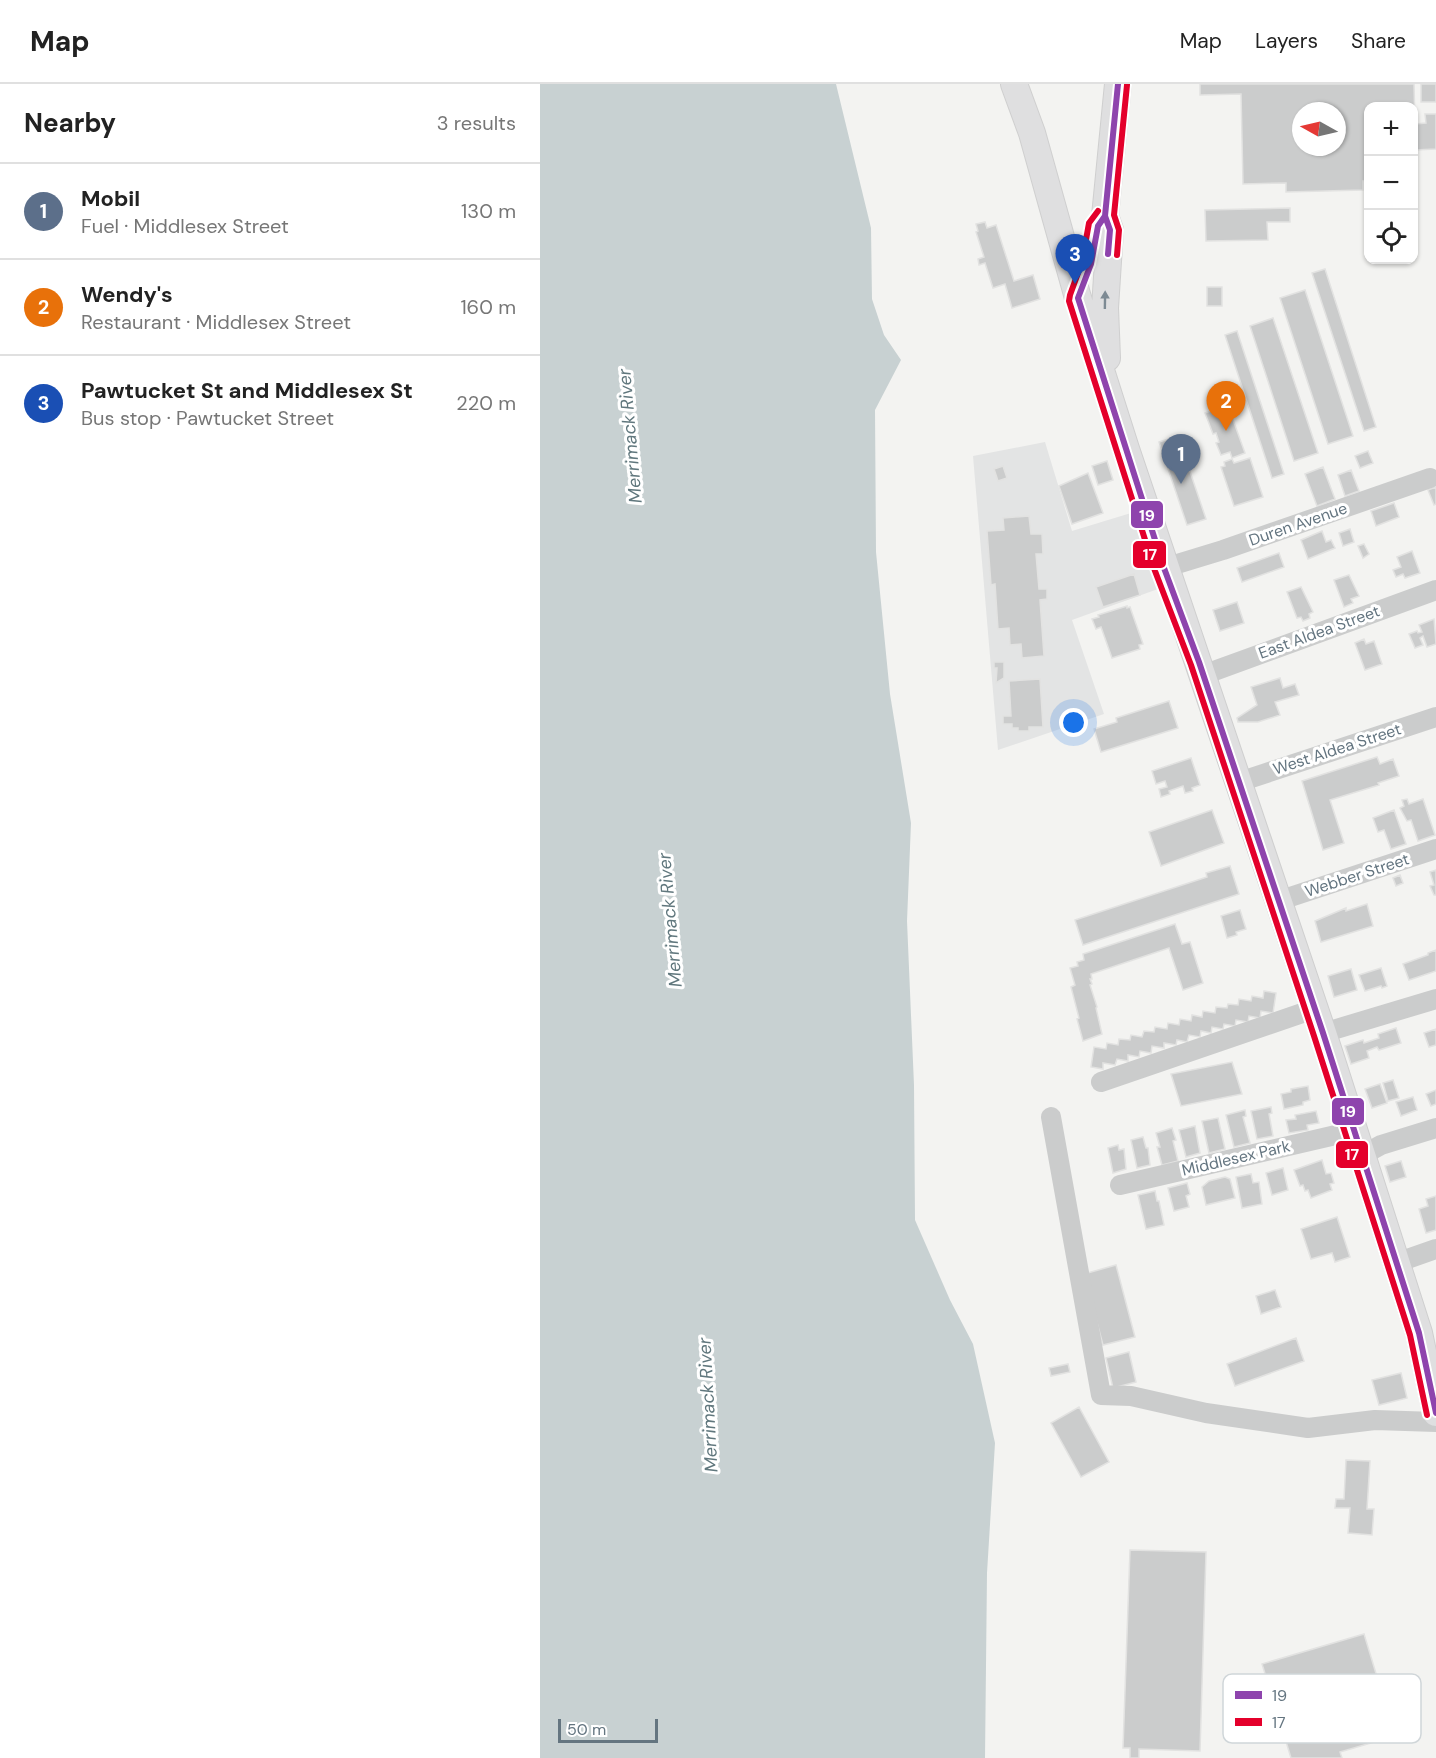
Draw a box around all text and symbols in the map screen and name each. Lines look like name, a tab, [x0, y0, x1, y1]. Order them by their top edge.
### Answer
text: Map	[30, 23, 90, 60]
text: Map	[1180, 27, 1222, 55]
text: Layers	[1255, 27, 1318, 55]
text: Share	[1351, 27, 1406, 55]
north arrow	[1292, 102, 1346, 156]
map controls	[1364, 102, 1418, 264]
button: +	[1364, 102, 1418, 156]
text: Nearby	[24, 106, 116, 140]
text: 3 results	[437, 110, 516, 136]
button: −	[1364, 156, 1418, 210]
text: Mobil	[81, 184, 140, 213]
text: 1	[40, 198, 47, 224]
text: 130 m	[461, 198, 516, 224]
button: locate	[1364, 210, 1418, 264]
text: Fuel · Middlesex Street	[81, 213, 289, 239]
pin: 3	[1056, 234, 1094, 284]
text: Wendy's	[81, 280, 173, 309]
one-way arrow	[1101, 291, 1110, 310]
text: 2	[38, 294, 49, 320]
text: 160 m	[460, 294, 516, 320]
text: Restaurant · Middlesex Street	[81, 309, 351, 335]
water label: Merrimack River	[612, 366, 648, 504]
text: Pawtucket St and Middlesex St	[81, 376, 413, 405]
pin: 2	[1206, 382, 1246, 431]
text: 3	[37, 390, 50, 416]
text: 220 m	[456, 390, 516, 416]
text: Bus stop · Pawtucket Street	[81, 405, 334, 431]
pin: 1	[1162, 434, 1200, 484]
street label: Duren Avenue	[1246, 497, 1350, 551]
line badge: 19	[1130, 500, 1164, 529]
text: 19	[1139, 505, 1155, 526]
line badge: 17	[1132, 540, 1167, 569]
text: 17	[1143, 544, 1158, 565]
street label: East Aldea Street	[1255, 600, 1383, 664]
your location	[1059, 708, 1088, 737]
street label: West Aldea Street	[1270, 718, 1404, 780]
street label: Webber Street	[1302, 848, 1412, 902]
water label: Merrimack River	[652, 850, 688, 988]
line badge: 19	[1331, 1097, 1365, 1126]
text: 19	[1340, 1101, 1356, 1122]
street label: Middlesex Park	[1180, 1135, 1292, 1181]
line badge: 17	[1335, 1140, 1369, 1169]
text: 17	[1345, 1144, 1360, 1165]
water label: Merrimack River	[692, 1336, 724, 1473]
legend	[1223, 1674, 1421, 1743]
text: 19	[1272, 1685, 1287, 1706]
text: 17	[1272, 1712, 1286, 1733]
scale bar	[558, 1716, 658, 1744]
text: 50 m	[567, 1719, 606, 1740]

